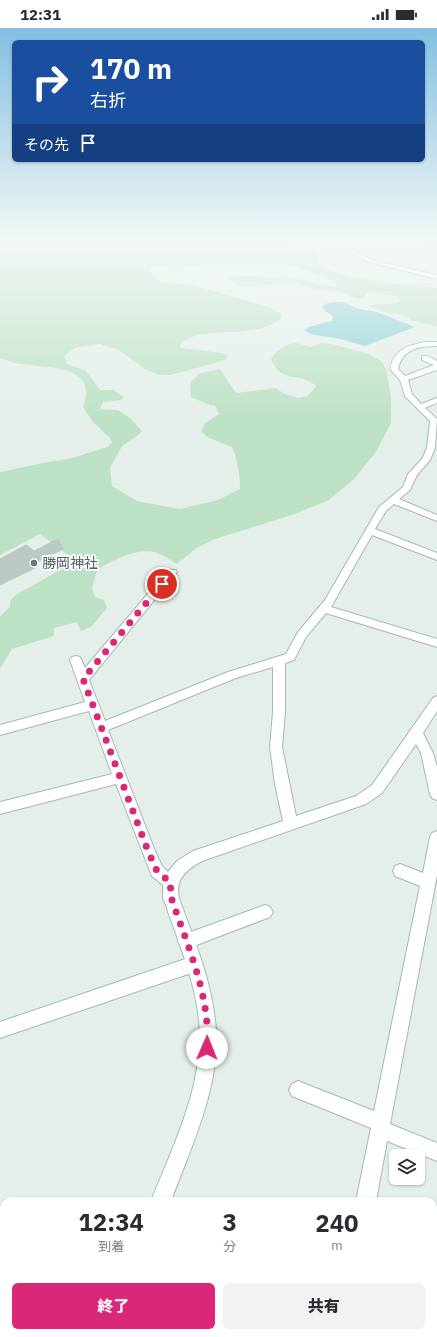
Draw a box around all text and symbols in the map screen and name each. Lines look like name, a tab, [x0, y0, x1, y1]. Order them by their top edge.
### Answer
text: 12:31	[20, 5, 61, 24]
text: 170 m	[90, 50, 172, 87]
icon: right	[24, 56, 76, 108]
text: 右折	[90, 89, 126, 112]
icon: arrive	[77, 132, 99, 154]
text: その先	[24, 135, 69, 154]
place label: 勝岡神社	[42, 554, 98, 572]
marker: 勝岡神社	[29, 558, 39, 568]
pin	[145, 567, 179, 601]
icon: arrive	[151, 573, 173, 595]
position arrow	[186, 1027, 228, 1069]
map controls	[389, 1149, 425, 1185]
button: layers	[389, 1149, 425, 1185]
text: 12:34	[78, 1206, 144, 1238]
text: 3	[222, 1206, 237, 1238]
text: 240	[315, 1207, 359, 1239]
text: m	[331, 1237, 343, 1254]
text: 到着	[98, 1238, 124, 1255]
text: 分	[223, 1238, 236, 1255]
button: 終了	[12, 1283, 215, 1329]
button: 共有	[223, 1283, 425, 1329]

